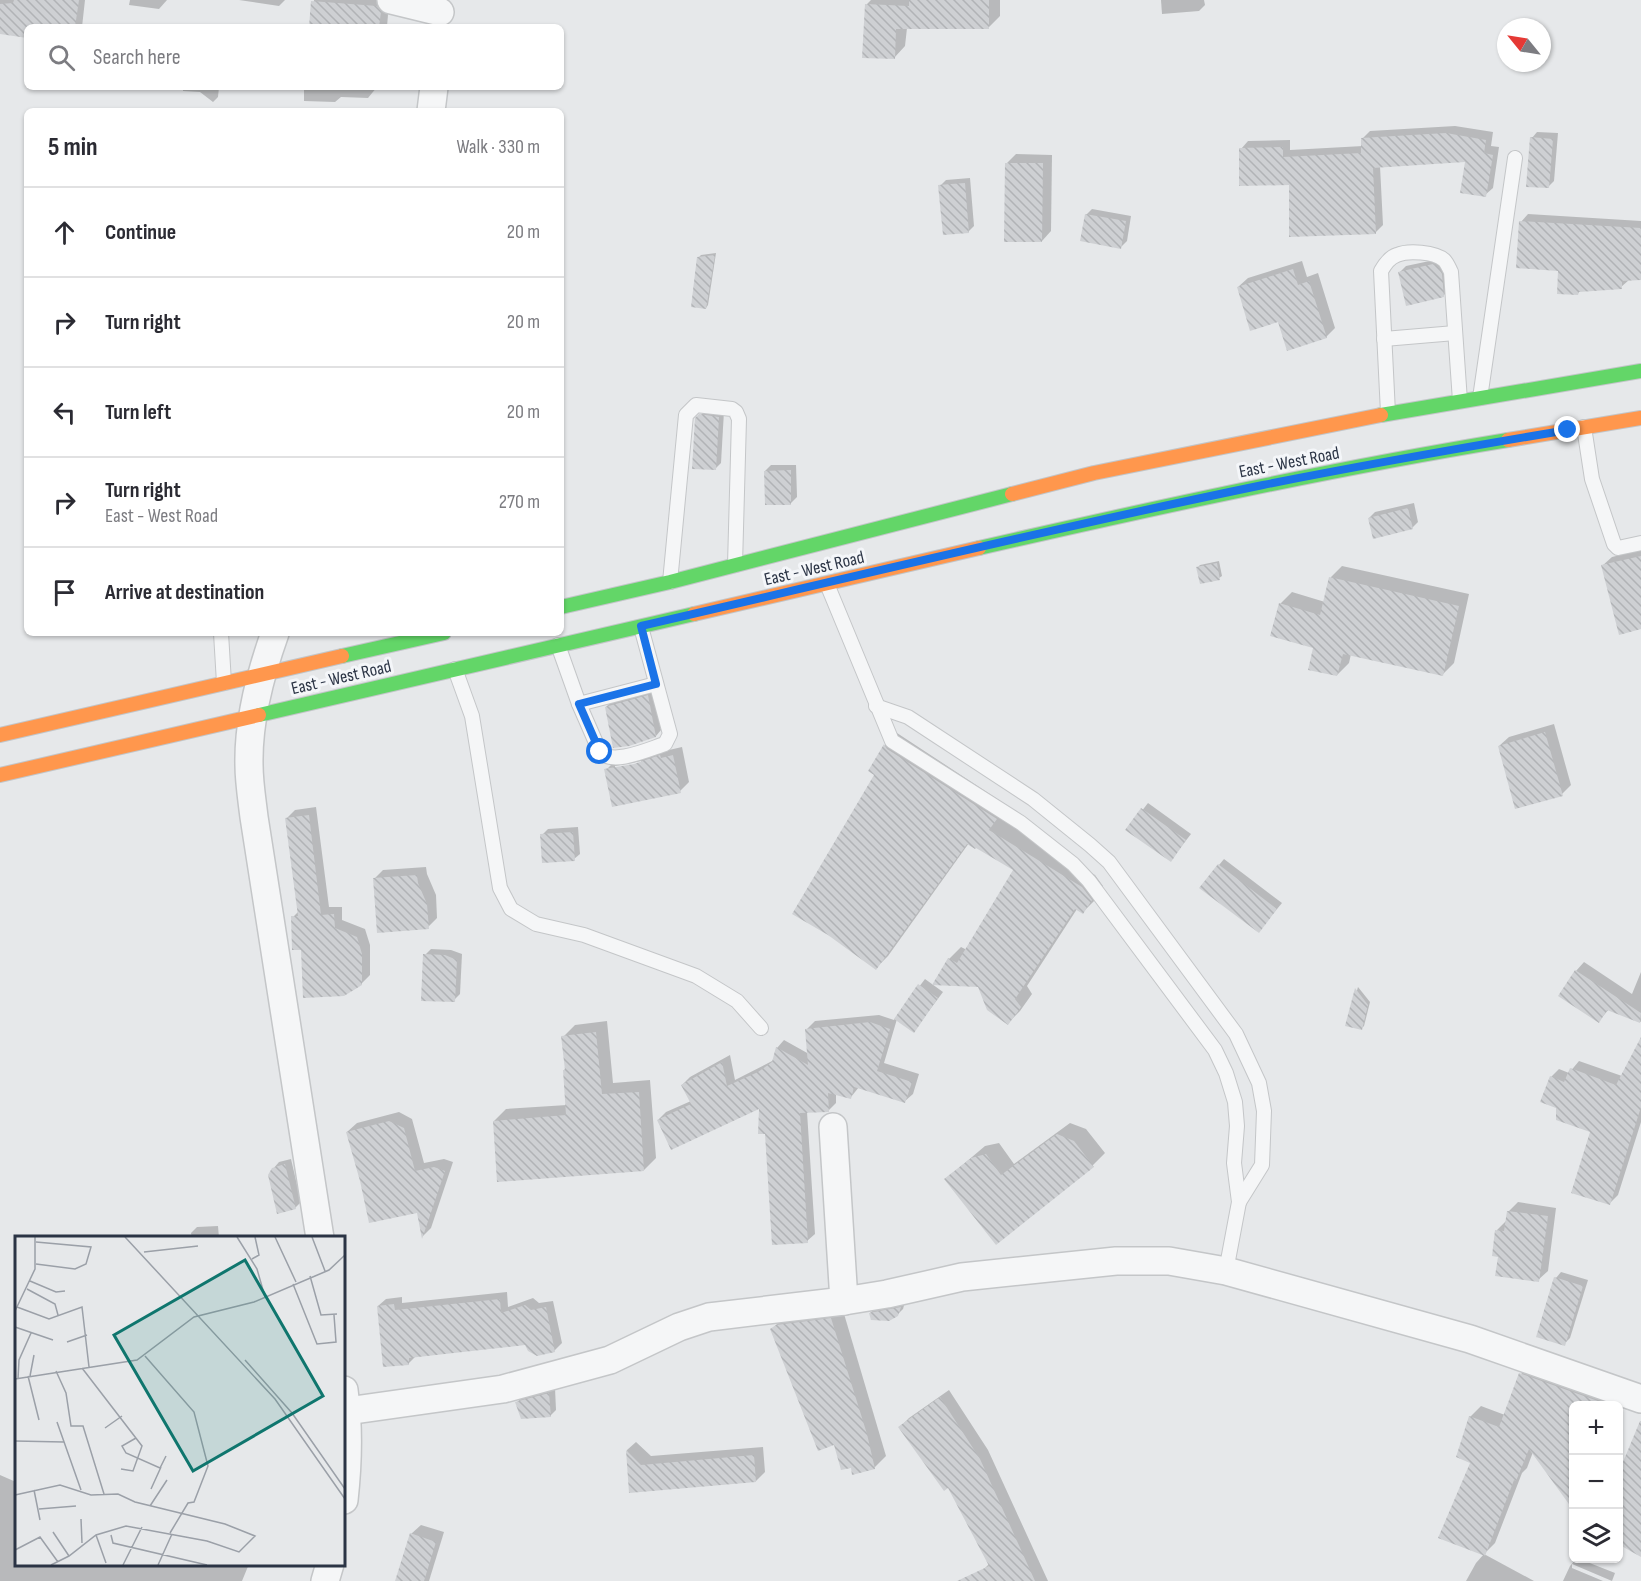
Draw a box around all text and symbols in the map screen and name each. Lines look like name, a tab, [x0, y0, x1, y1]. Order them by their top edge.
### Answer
north arrow	[1497, 18, 1551, 72]
search box	[24, 24, 564, 90]
icon: search	[45, 41, 78, 74]
text: Search here	[93, 44, 180, 71]
text: 5 min	[48, 132, 98, 163]
text: Walk · 330 m	[456, 135, 540, 159]
icon: ahead	[48, 216, 81, 249]
text: Continue	[105, 219, 176, 246]
text: 20 m	[507, 220, 540, 244]
icon: right	[48, 306, 81, 339]
text: Turn right	[105, 309, 181, 336]
text: 20 m	[507, 310, 540, 334]
icon: left	[48, 396, 81, 429]
text: Turn left	[105, 399, 171, 426]
text: 20 m	[507, 400, 540, 424]
route end	[1554, 416, 1580, 442]
street label: East - West Road	[1237, 442, 1341, 483]
text: Turn right	[105, 477, 181, 504]
icon: right	[48, 486, 81, 519]
text: 270 m	[499, 490, 540, 514]
text: East - West Road	[105, 504, 218, 528]
street label: East - West Road	[762, 547, 866, 590]
icon: arrive	[48, 576, 81, 609]
text: Arrive at destination	[105, 579, 264, 606]
street label: East - West Road	[289, 656, 393, 699]
route start	[586, 738, 612, 764]
inset map	[15, 1236, 345, 1566]
map controls	[1569, 1401, 1623, 1563]
button: +	[1569, 1401, 1623, 1455]
button: −	[1569, 1455, 1623, 1509]
button: layers	[1569, 1509, 1623, 1563]

